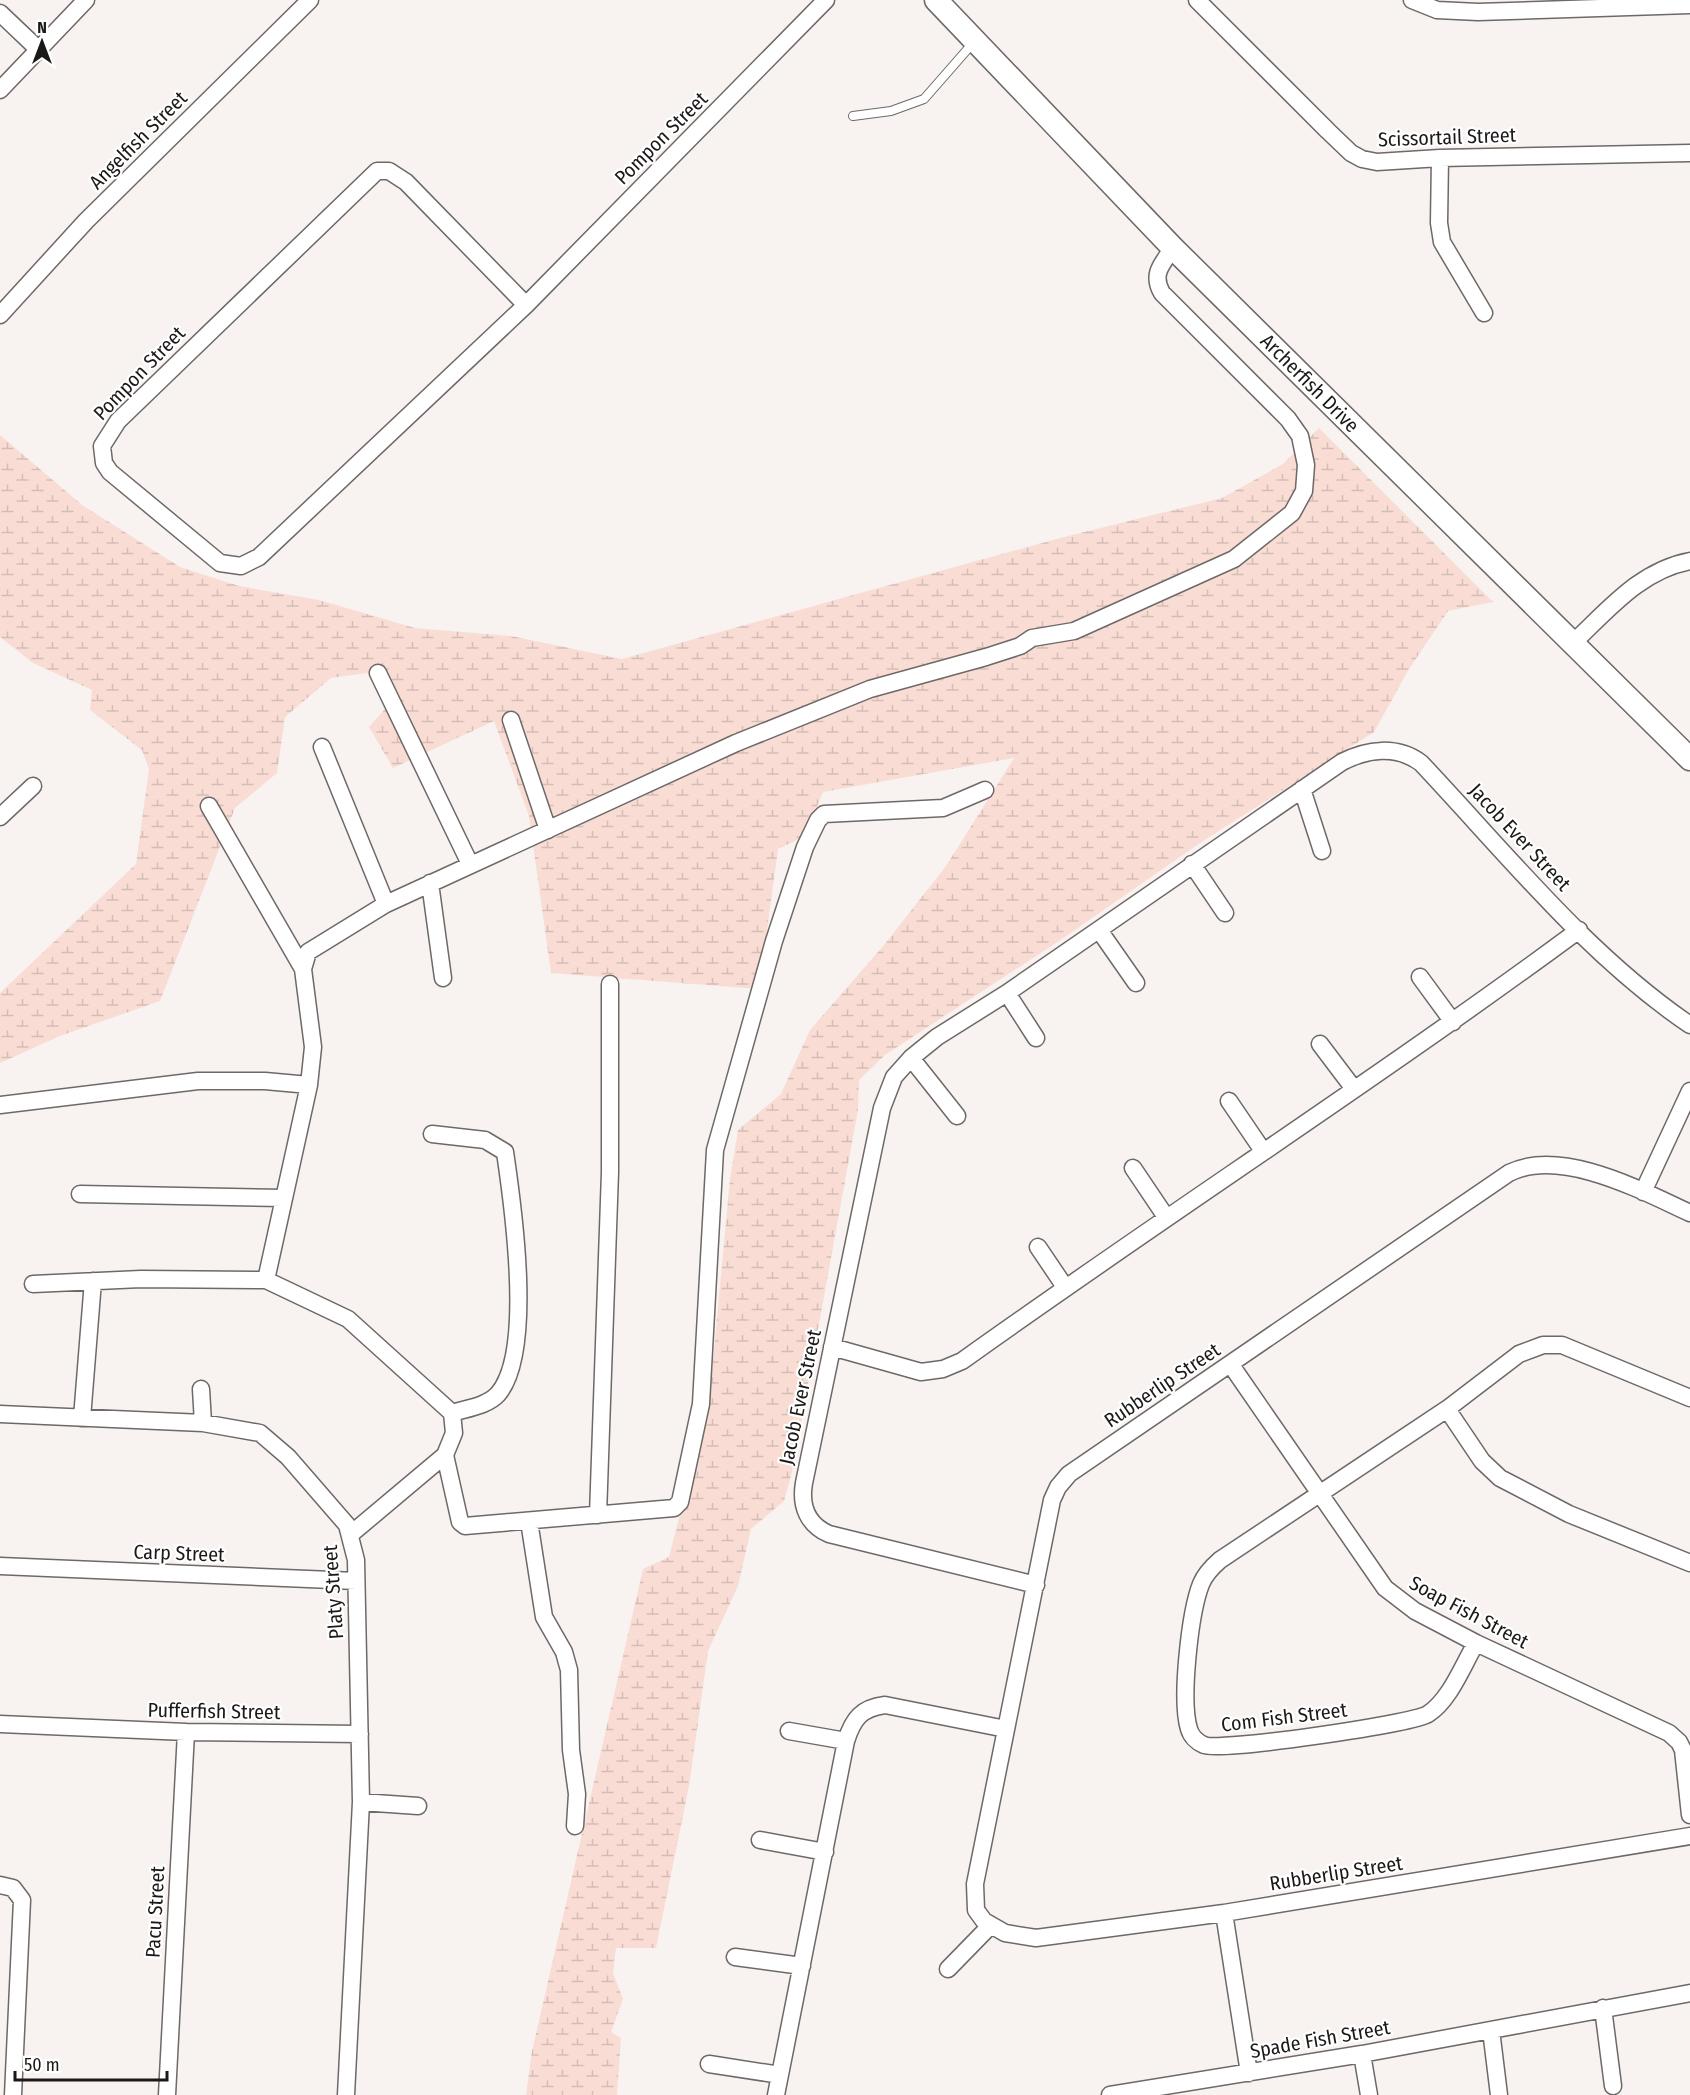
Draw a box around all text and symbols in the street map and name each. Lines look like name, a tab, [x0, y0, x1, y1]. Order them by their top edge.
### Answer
north arrow	[12, 12, 72, 72]
text: N	[37, 18, 47, 37]
street label: Angelfish Street	[84, 86, 192, 194]
street label: Pompon Street	[610, 86, 713, 189]
street label: Scissortail Street	[1377, 123, 1517, 151]
street label: Pompon Street	[88, 321, 190, 425]
street label: Archerfish Drive	[1256, 329, 1364, 437]
street label: Jacob Ever Street	[1464, 778, 1576, 896]
street label: Jacob Ever Street	[774, 1327, 826, 1467]
street label: Rubberlip Street	[1100, 1337, 1225, 1433]
street label: Carp Street	[133, 1539, 225, 1567]
street label: Platy Street	[318, 1544, 348, 1640]
street label: Soap Fish Street	[1405, 1571, 1533, 1654]
street label: Com Fish Street	[1220, 1697, 1349, 1737]
street label: Pufferfish Street	[147, 1698, 281, 1724]
street label: Rubberlip Street	[1268, 1851, 1405, 1895]
street label: Pacu Street	[141, 1865, 169, 1959]
street label: Spade Fish Street	[1248, 2015, 1392, 2063]
scale bar	[15, 2044, 166, 2082]
text: 50 m	[24, 2054, 60, 2076]

